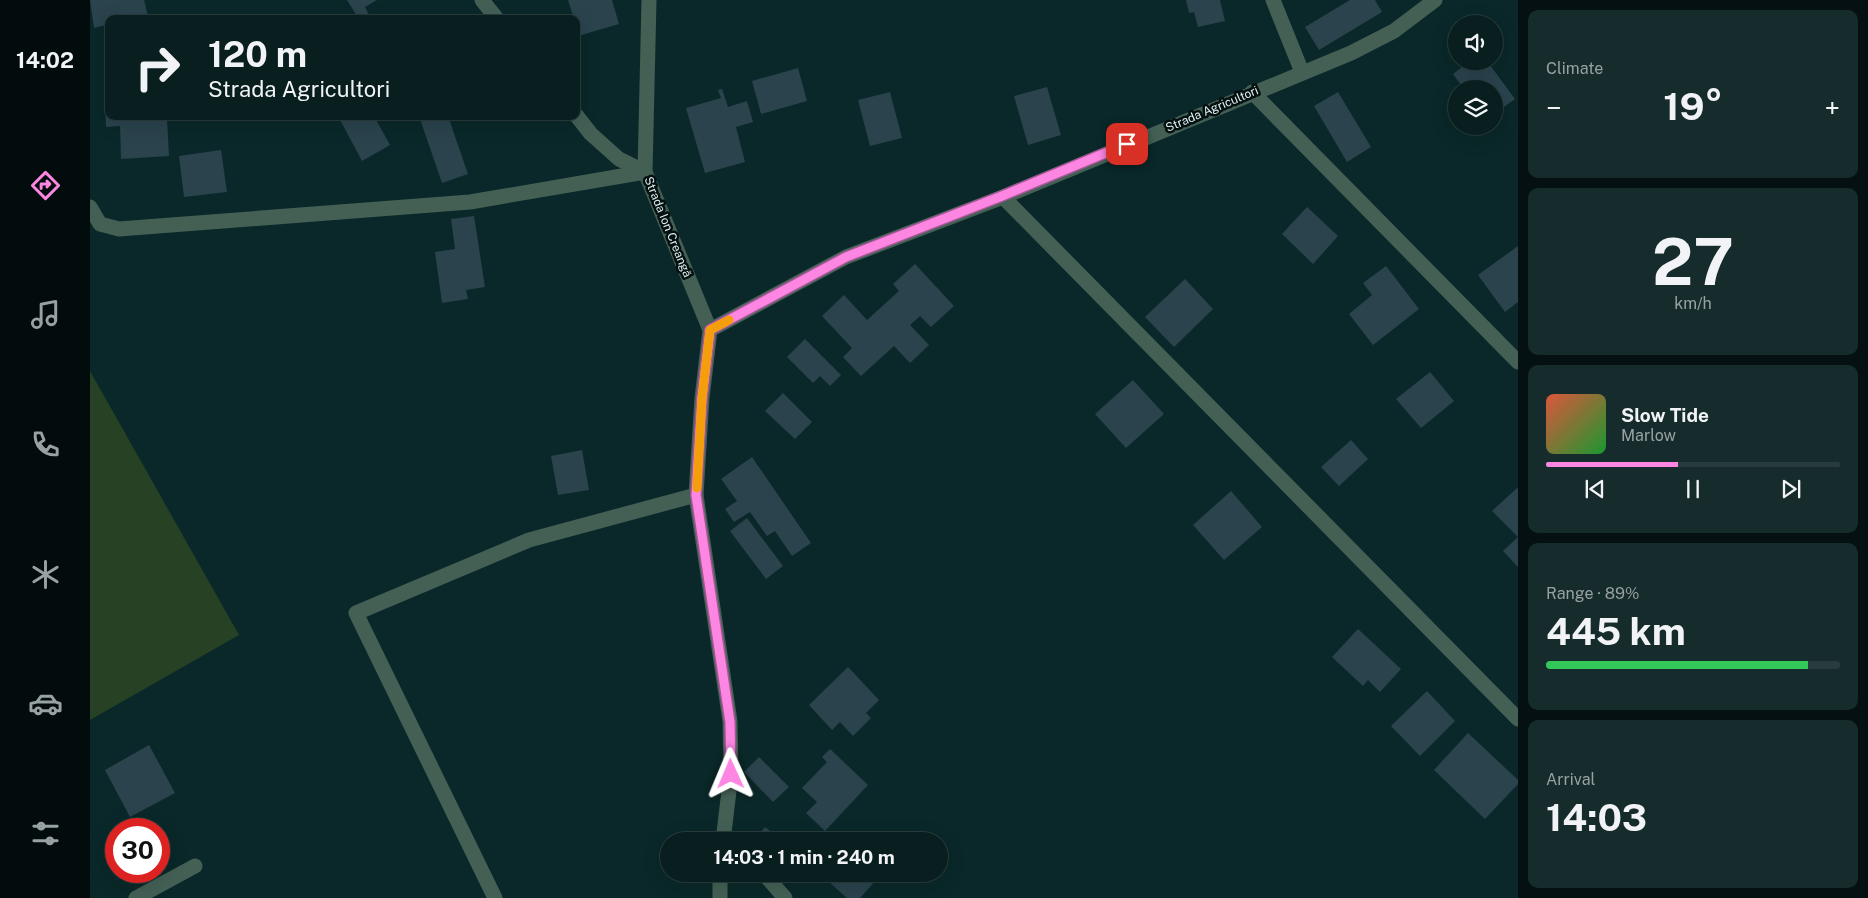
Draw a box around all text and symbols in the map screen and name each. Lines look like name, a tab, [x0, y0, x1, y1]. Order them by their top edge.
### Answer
map controls	[1448, 15, 1503, 135]
button: sound	[1448, 15, 1503, 70]
text: 120 m	[208, 34, 307, 75]
icon: right	[125, 35, 190, 100]
text: 14:02	[16, 47, 74, 73]
text: Climate	[1546, 59, 1603, 78]
text: Strada Agricultori	[208, 76, 390, 102]
button: layers	[1448, 80, 1503, 135]
street label: Strada Agricultori	[1164, 83, 1261, 135]
text: 19°	[1663, 84, 1723, 129]
text: −	[1546, 91, 1562, 124]
text: +	[1824, 91, 1840, 124]
pin	[1106, 123, 1148, 165]
icon: arrive	[1113, 130, 1141, 158]
icon: directions	[28, 168, 63, 203]
street label: Strada Ion Creangă	[641, 175, 695, 279]
text: 27	[1652, 223, 1734, 300]
text: km/h	[1674, 294, 1712, 313]
icon: music	[28, 297, 63, 332]
text: Slow Tide	[1621, 404, 1709, 426]
text: Marlow	[1621, 426, 1676, 445]
icon: phone	[28, 427, 63, 462]
icon: previous	[1581, 475, 1609, 503]
icon: pause	[1679, 475, 1707, 503]
icon: next	[1777, 475, 1805, 503]
icon: climate	[28, 557, 63, 592]
text: Range · 89%	[1546, 584, 1639, 603]
text: 445 km	[1546, 609, 1686, 654]
icon: car	[28, 686, 63, 721]
position arrow	[704, 747, 756, 799]
text: Arrival	[1546, 770, 1595, 789]
text: 14:03	[1546, 795, 1647, 840]
icon: filters	[28, 816, 63, 851]
speed limit sign: 30	[105, 818, 170, 883]
text: 14:03 · 1 min · 240 m	[713, 846, 895, 868]

